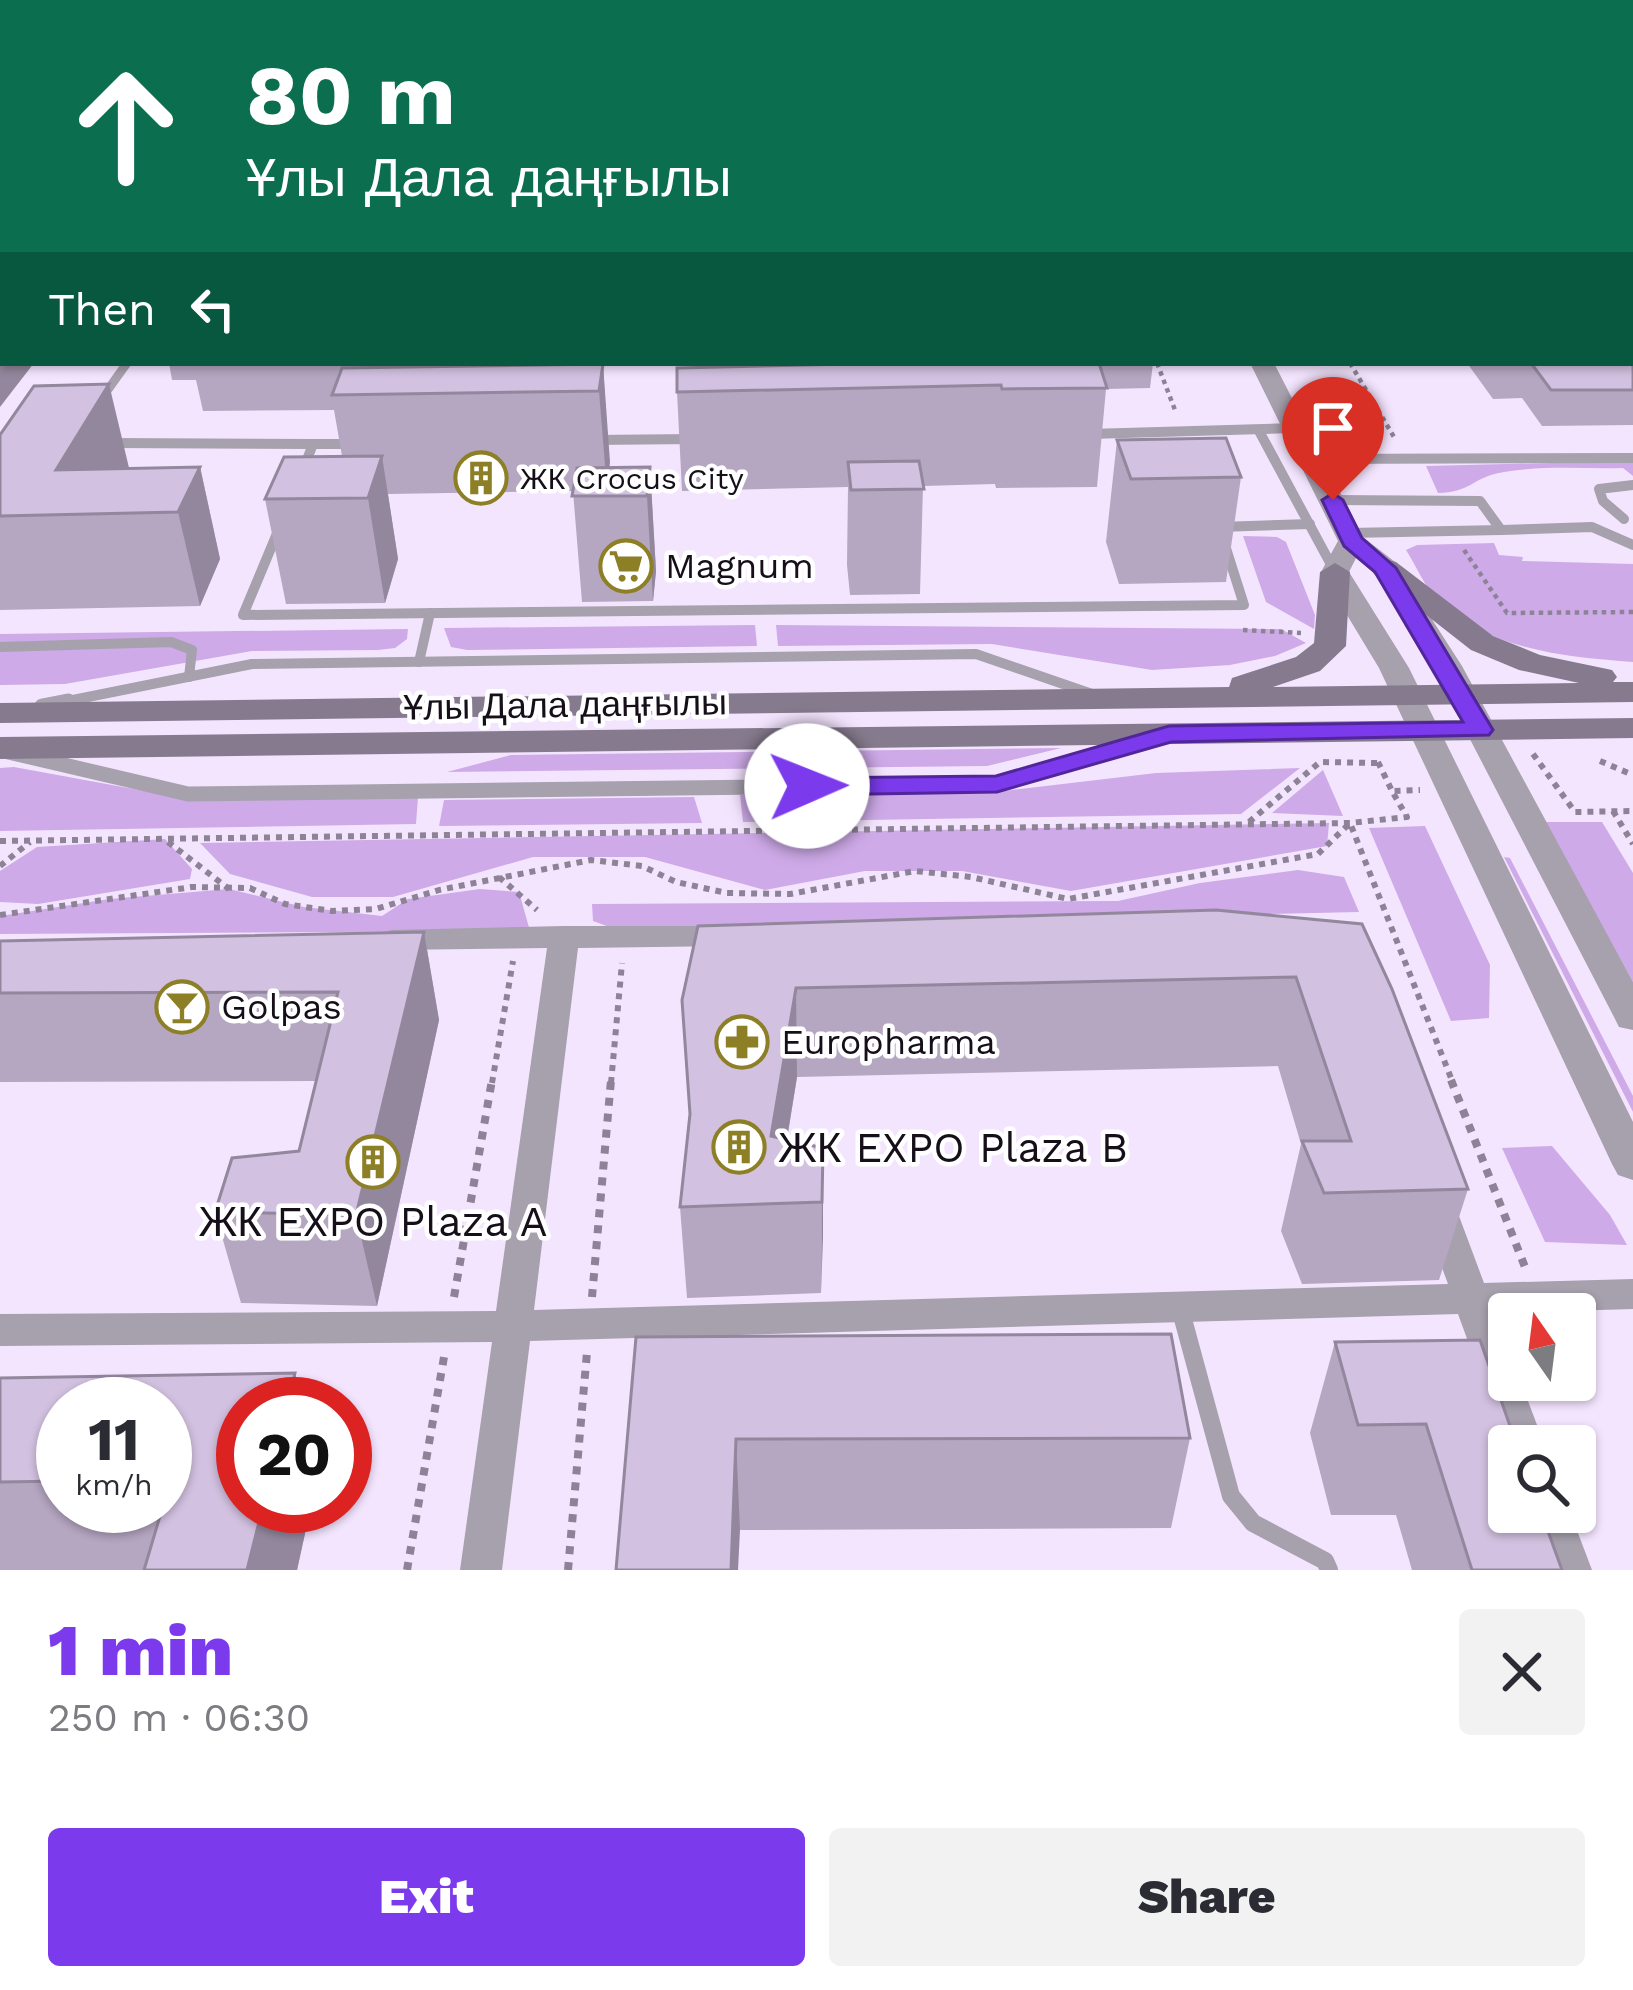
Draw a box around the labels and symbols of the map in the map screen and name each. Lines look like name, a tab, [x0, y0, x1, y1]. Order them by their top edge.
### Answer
pin	[1282, 377, 1384, 500]
building icon: ЖК Crocus City	[453, 450, 509, 506]
place label: ЖК Crocus City	[520, 461, 744, 496]
supermarket icon: Magnum	[598, 538, 654, 594]
place label: Magnum	[665, 545, 814, 587]
street label: Ұлы Дала даңғылы	[403, 681, 727, 729]
position arrow	[744, 723, 870, 849]
bar icon: Golpas	[154, 979, 210, 1035]
place label: Golpas	[221, 986, 342, 1028]
pharmacy icon: Europharma	[714, 1014, 770, 1070]
place label: Europharma	[781, 1021, 996, 1063]
building icon: ЖК EXPO Plaza B	[711, 1119, 767, 1175]
place label: ЖК EXPO Plaza B	[778, 1123, 1128, 1172]
building icon: ЖК EXPO Plaza A	[345, 1134, 401, 1190]
place label: ЖК EXPO Plaza A	[199, 1197, 547, 1246]
north arrow	[1488, 1293, 1596, 1401]
speed limit sign: 20	[216, 1377, 372, 1533]

